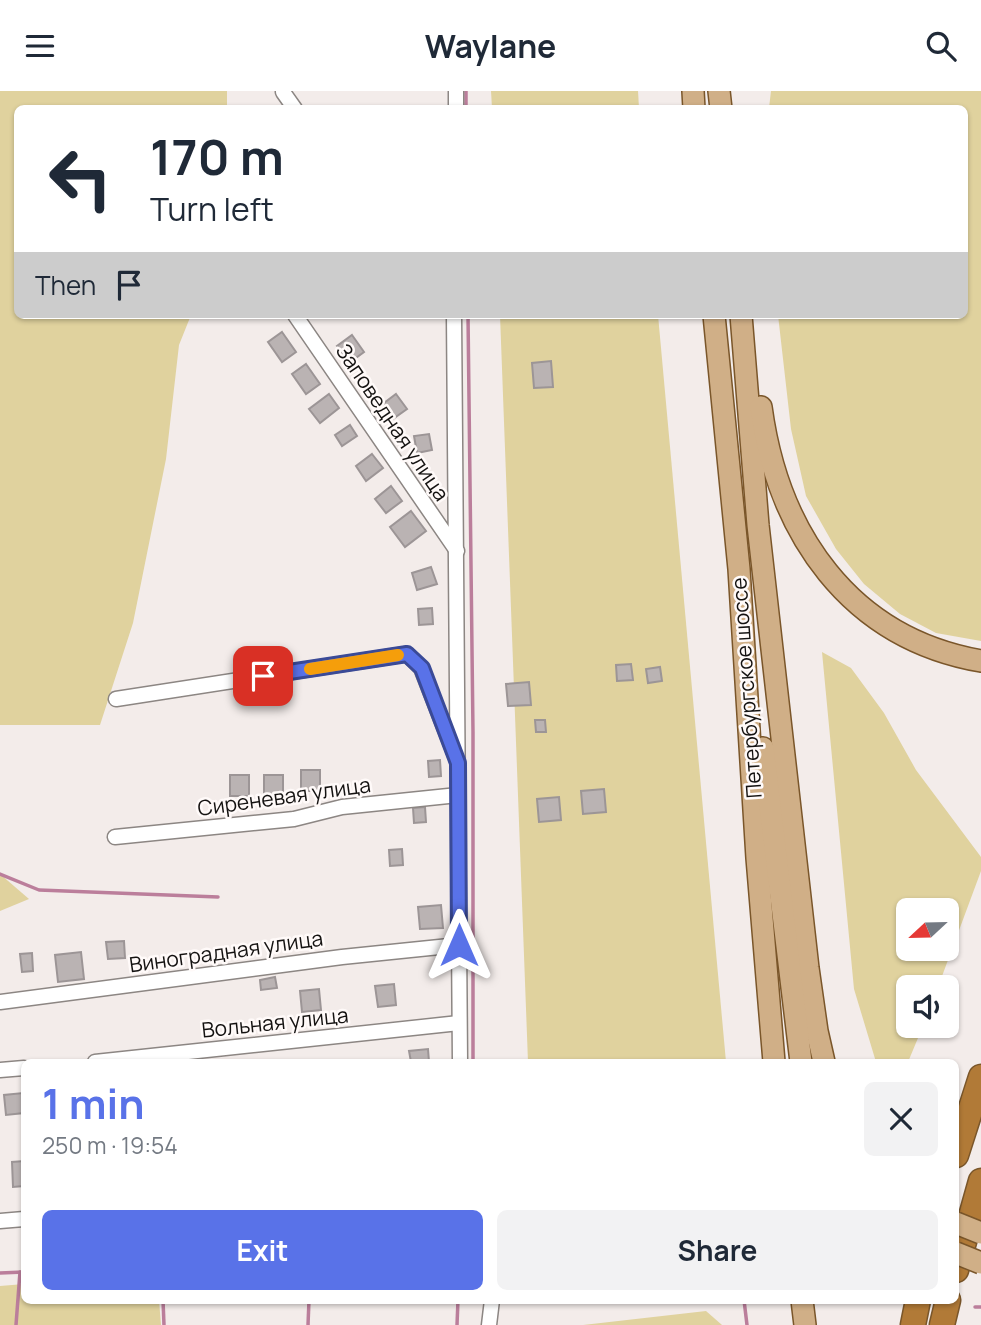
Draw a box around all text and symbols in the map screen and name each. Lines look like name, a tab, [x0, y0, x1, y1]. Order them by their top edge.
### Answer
text: Waylane	[425, 24, 556, 68]
icon: menu	[21, 27, 59, 65]
icon: search	[922, 27, 960, 65]
text: 170 m	[150, 123, 284, 190]
icon: left	[35, 133, 126, 224]
text: Turn left	[150, 187, 274, 231]
icon: arrive	[110, 266, 148, 304]
text: Then	[35, 267, 96, 303]
street label: Заповедная улица	[330, 338, 456, 506]
street label: Петербургское шоссе	[724, 577, 768, 799]
pin	[233, 646, 293, 706]
icon: arrive	[244, 657, 282, 695]
street label: Сиреневая улица	[196, 770, 372, 822]
north arrow	[896, 898, 959, 961]
map controls	[896, 898, 959, 1038]
position arrow	[422, 908, 496, 982]
street label: Виноградная улица	[127, 924, 325, 978]
button: sound	[896, 975, 959, 1038]
street label: Вольная улица	[200, 1000, 350, 1044]
text: 1 min	[42, 1074, 145, 1132]
button: close	[864, 1082, 938, 1156]
text: 250 m · 19:54	[42, 1129, 178, 1161]
button: Exit	[42, 1210, 483, 1290]
button: Share	[497, 1210, 938, 1290]

